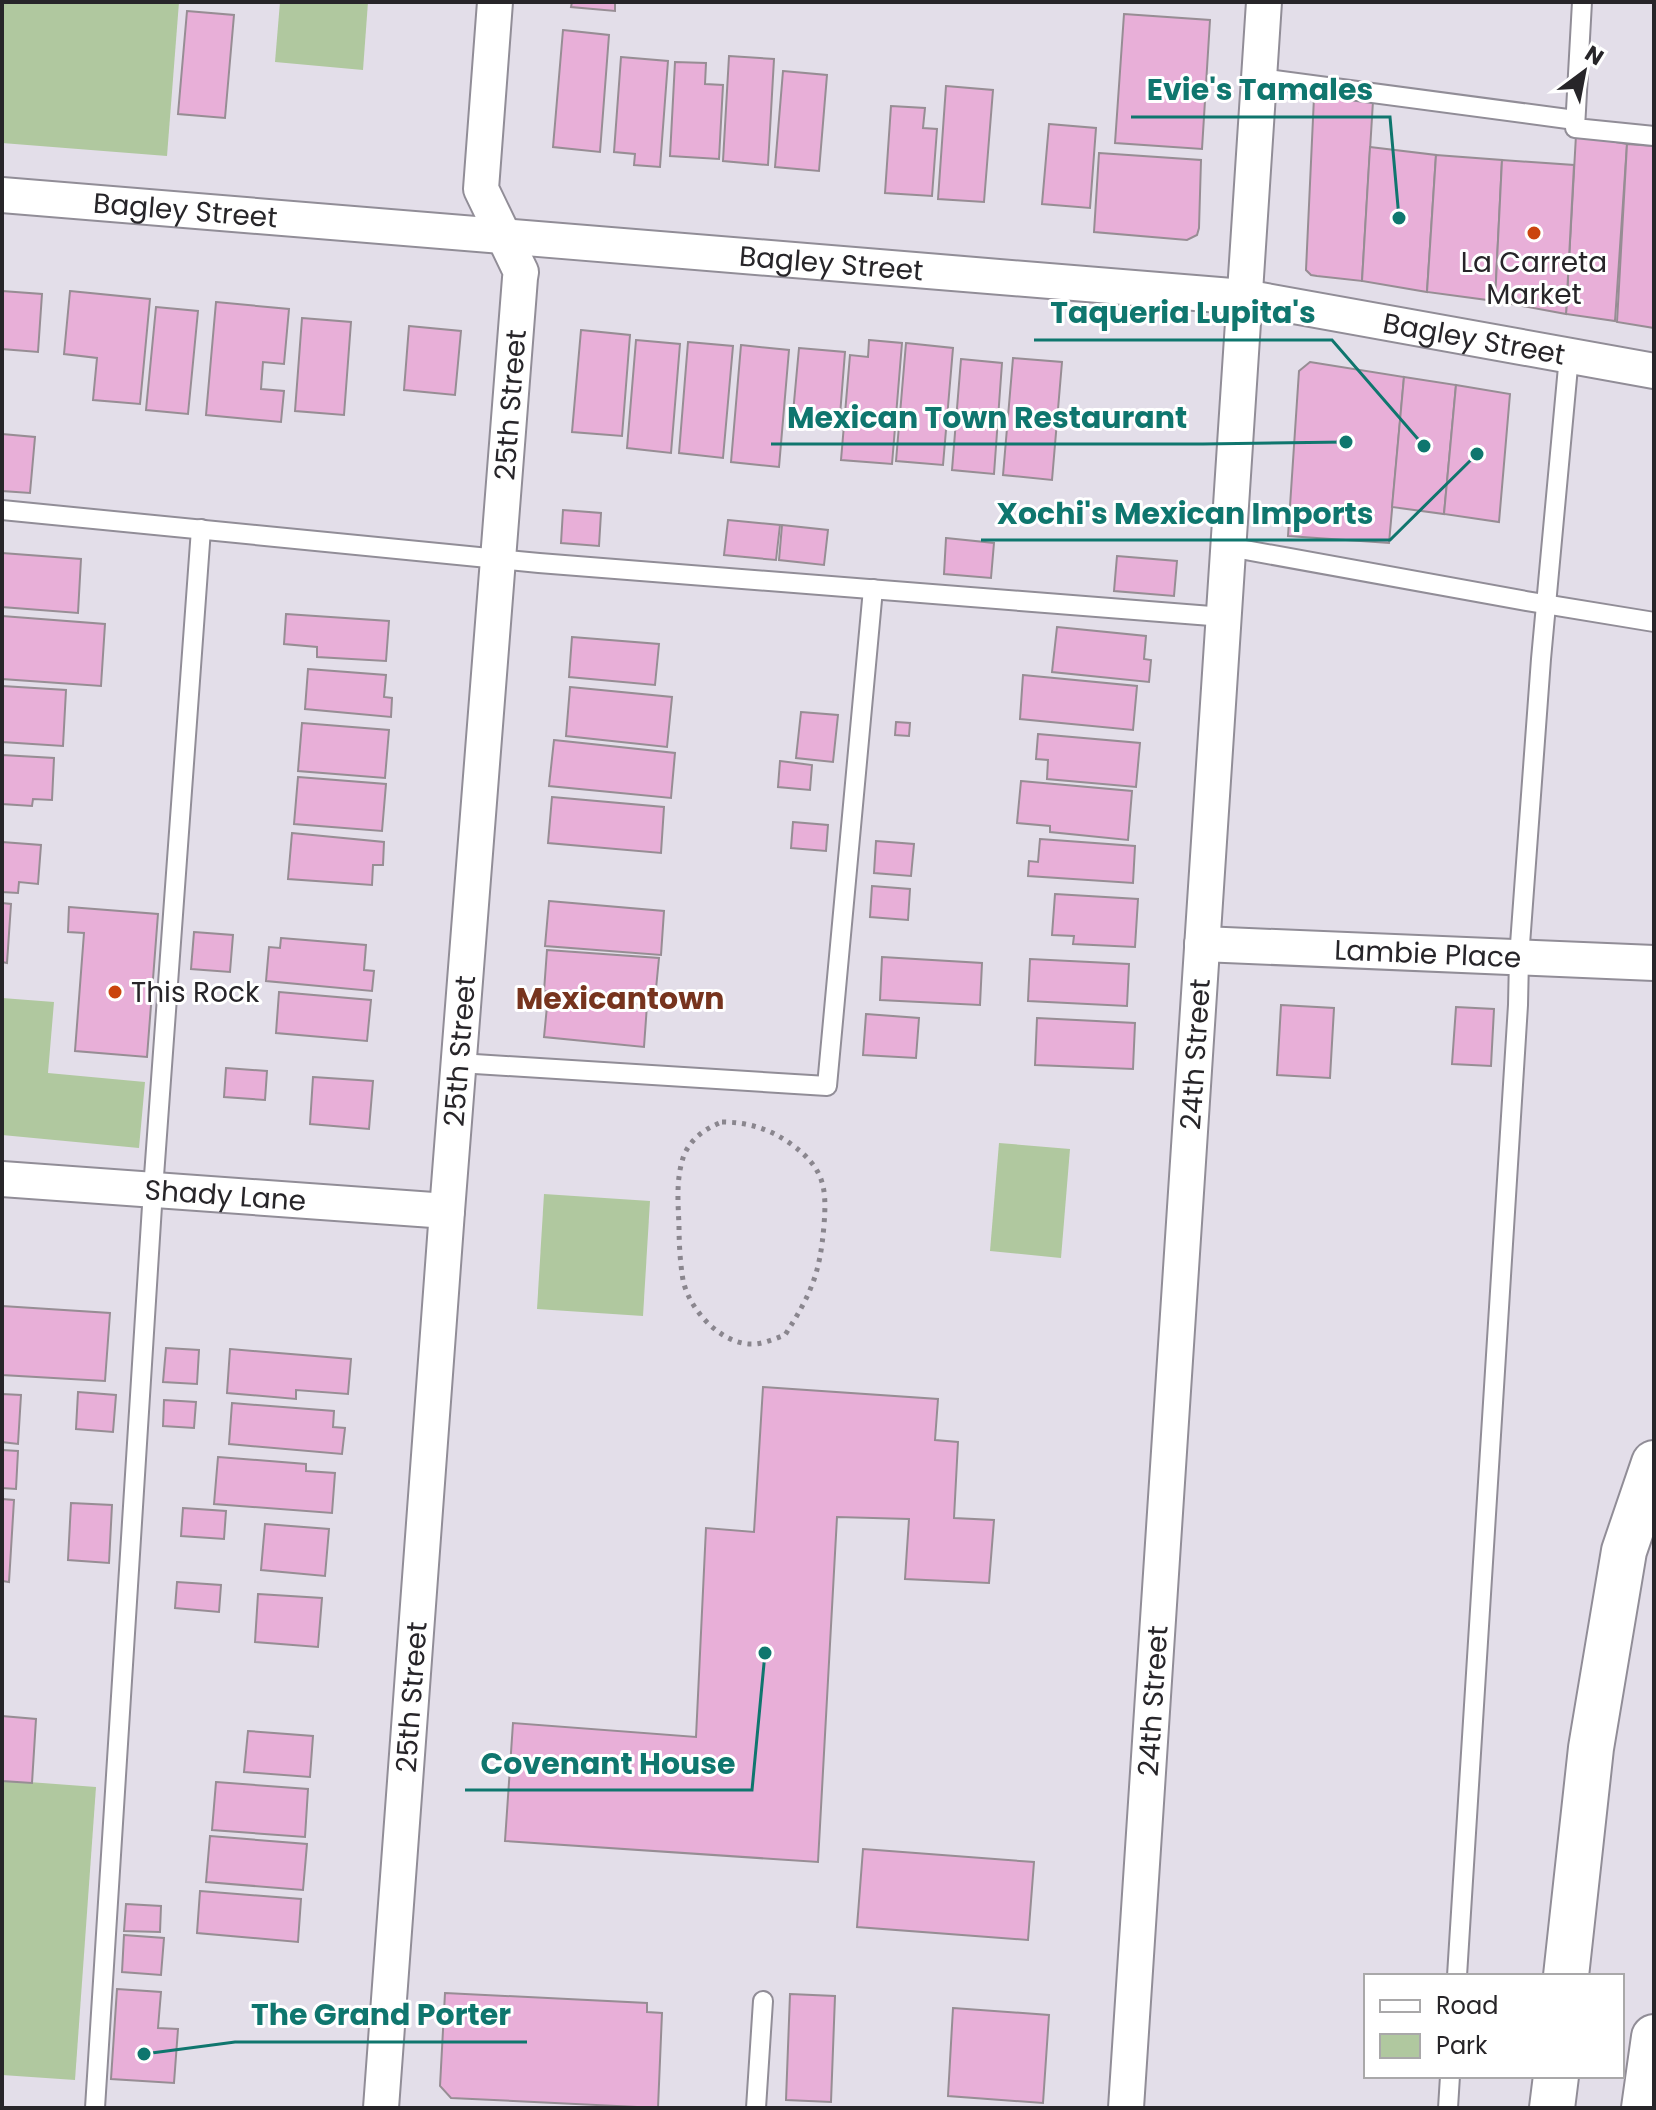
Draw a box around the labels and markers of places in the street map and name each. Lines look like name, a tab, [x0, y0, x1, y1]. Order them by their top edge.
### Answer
callout: Evie's Tamales	[1131, 63, 1390, 117]
marker: La Carreta Market	[1525, 224, 1543, 242]
place label: La Carreta Market	[1461, 243, 1607, 314]
callout: Taqueria Lupita's	[1034, 286, 1332, 340]
callout: Mexican Town Restaurant	[771, 390, 1203, 444]
callout: Xochi's Mexican Imports	[981, 486, 1390, 540]
place label: This Rock	[131, 973, 260, 1012]
marker: This Rock	[106, 983, 124, 1001]
callout: Covenant House	[465, 1736, 752, 1790]
callout: The Grand Porter	[235, 1988, 527, 2042]

